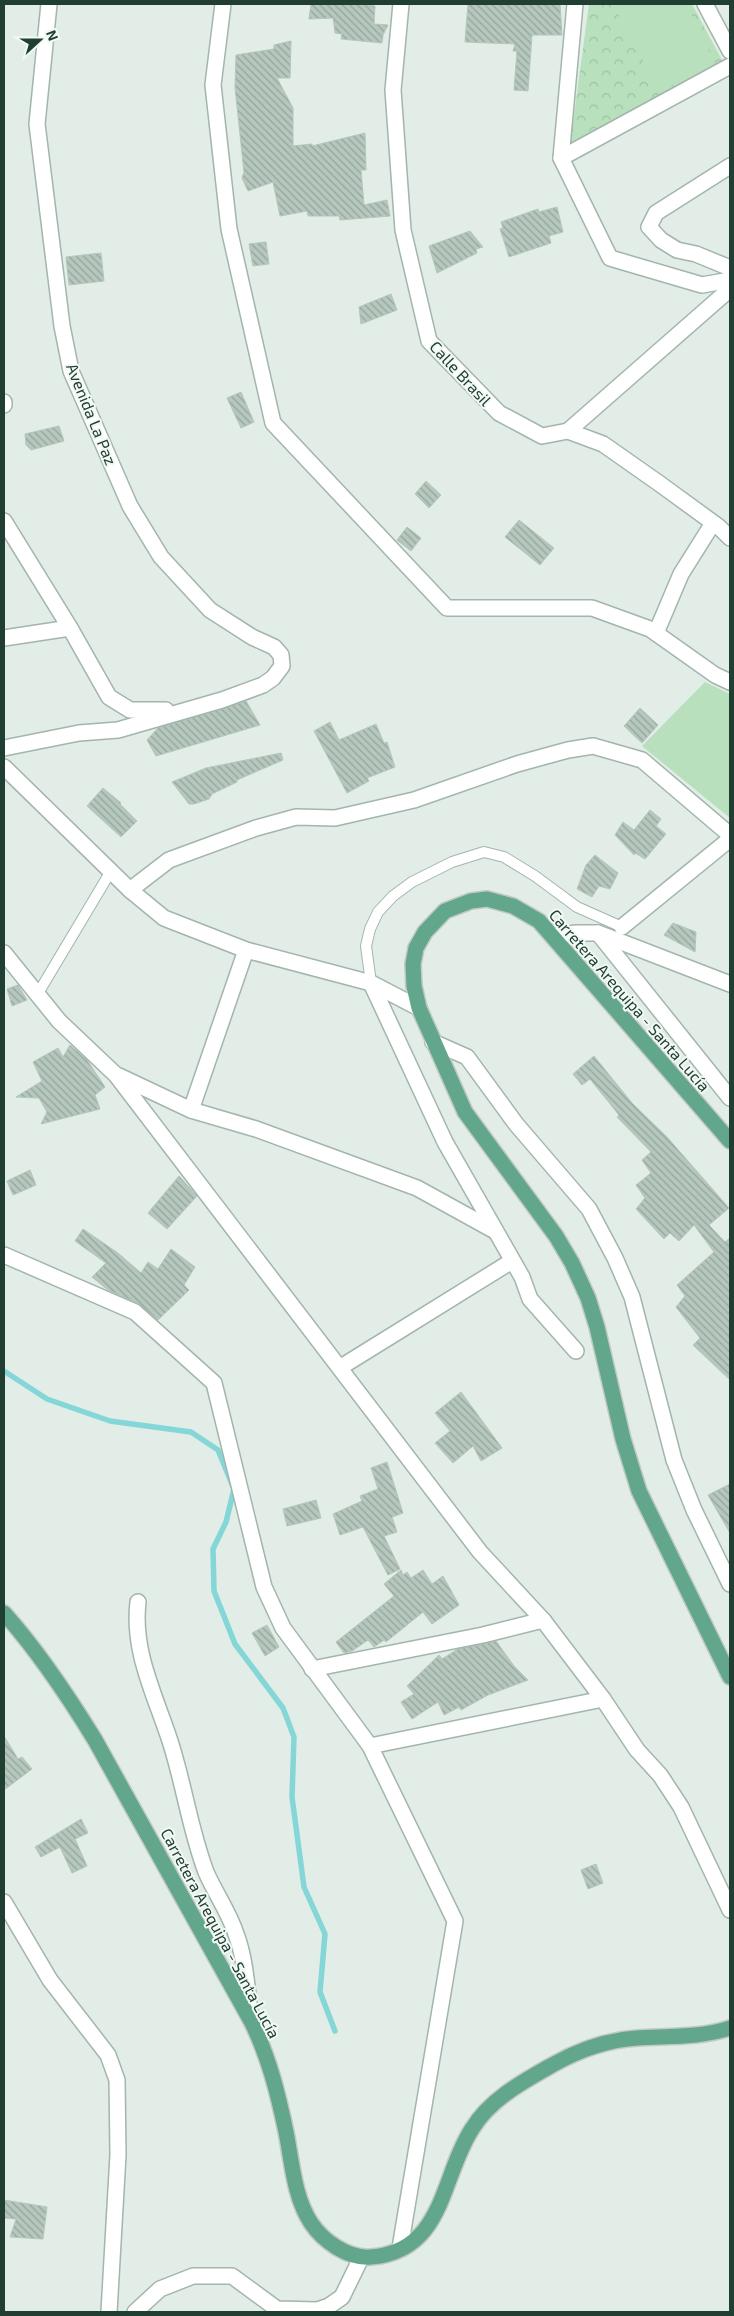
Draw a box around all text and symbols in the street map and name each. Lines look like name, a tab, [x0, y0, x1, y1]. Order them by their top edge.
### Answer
north arrow	[15, 15, 65, 65]
text: N	[43, 27, 62, 43]
street label: Calle Brasil	[426, 337, 496, 409]
street label: Avenida La Paz	[63, 360, 121, 468]
street label: Carretera Arequipa - Santa Lucía	[546, 905, 714, 1095]
street label: Carretera Arequipa - Santa Lucía	[157, 1825, 285, 2041]

